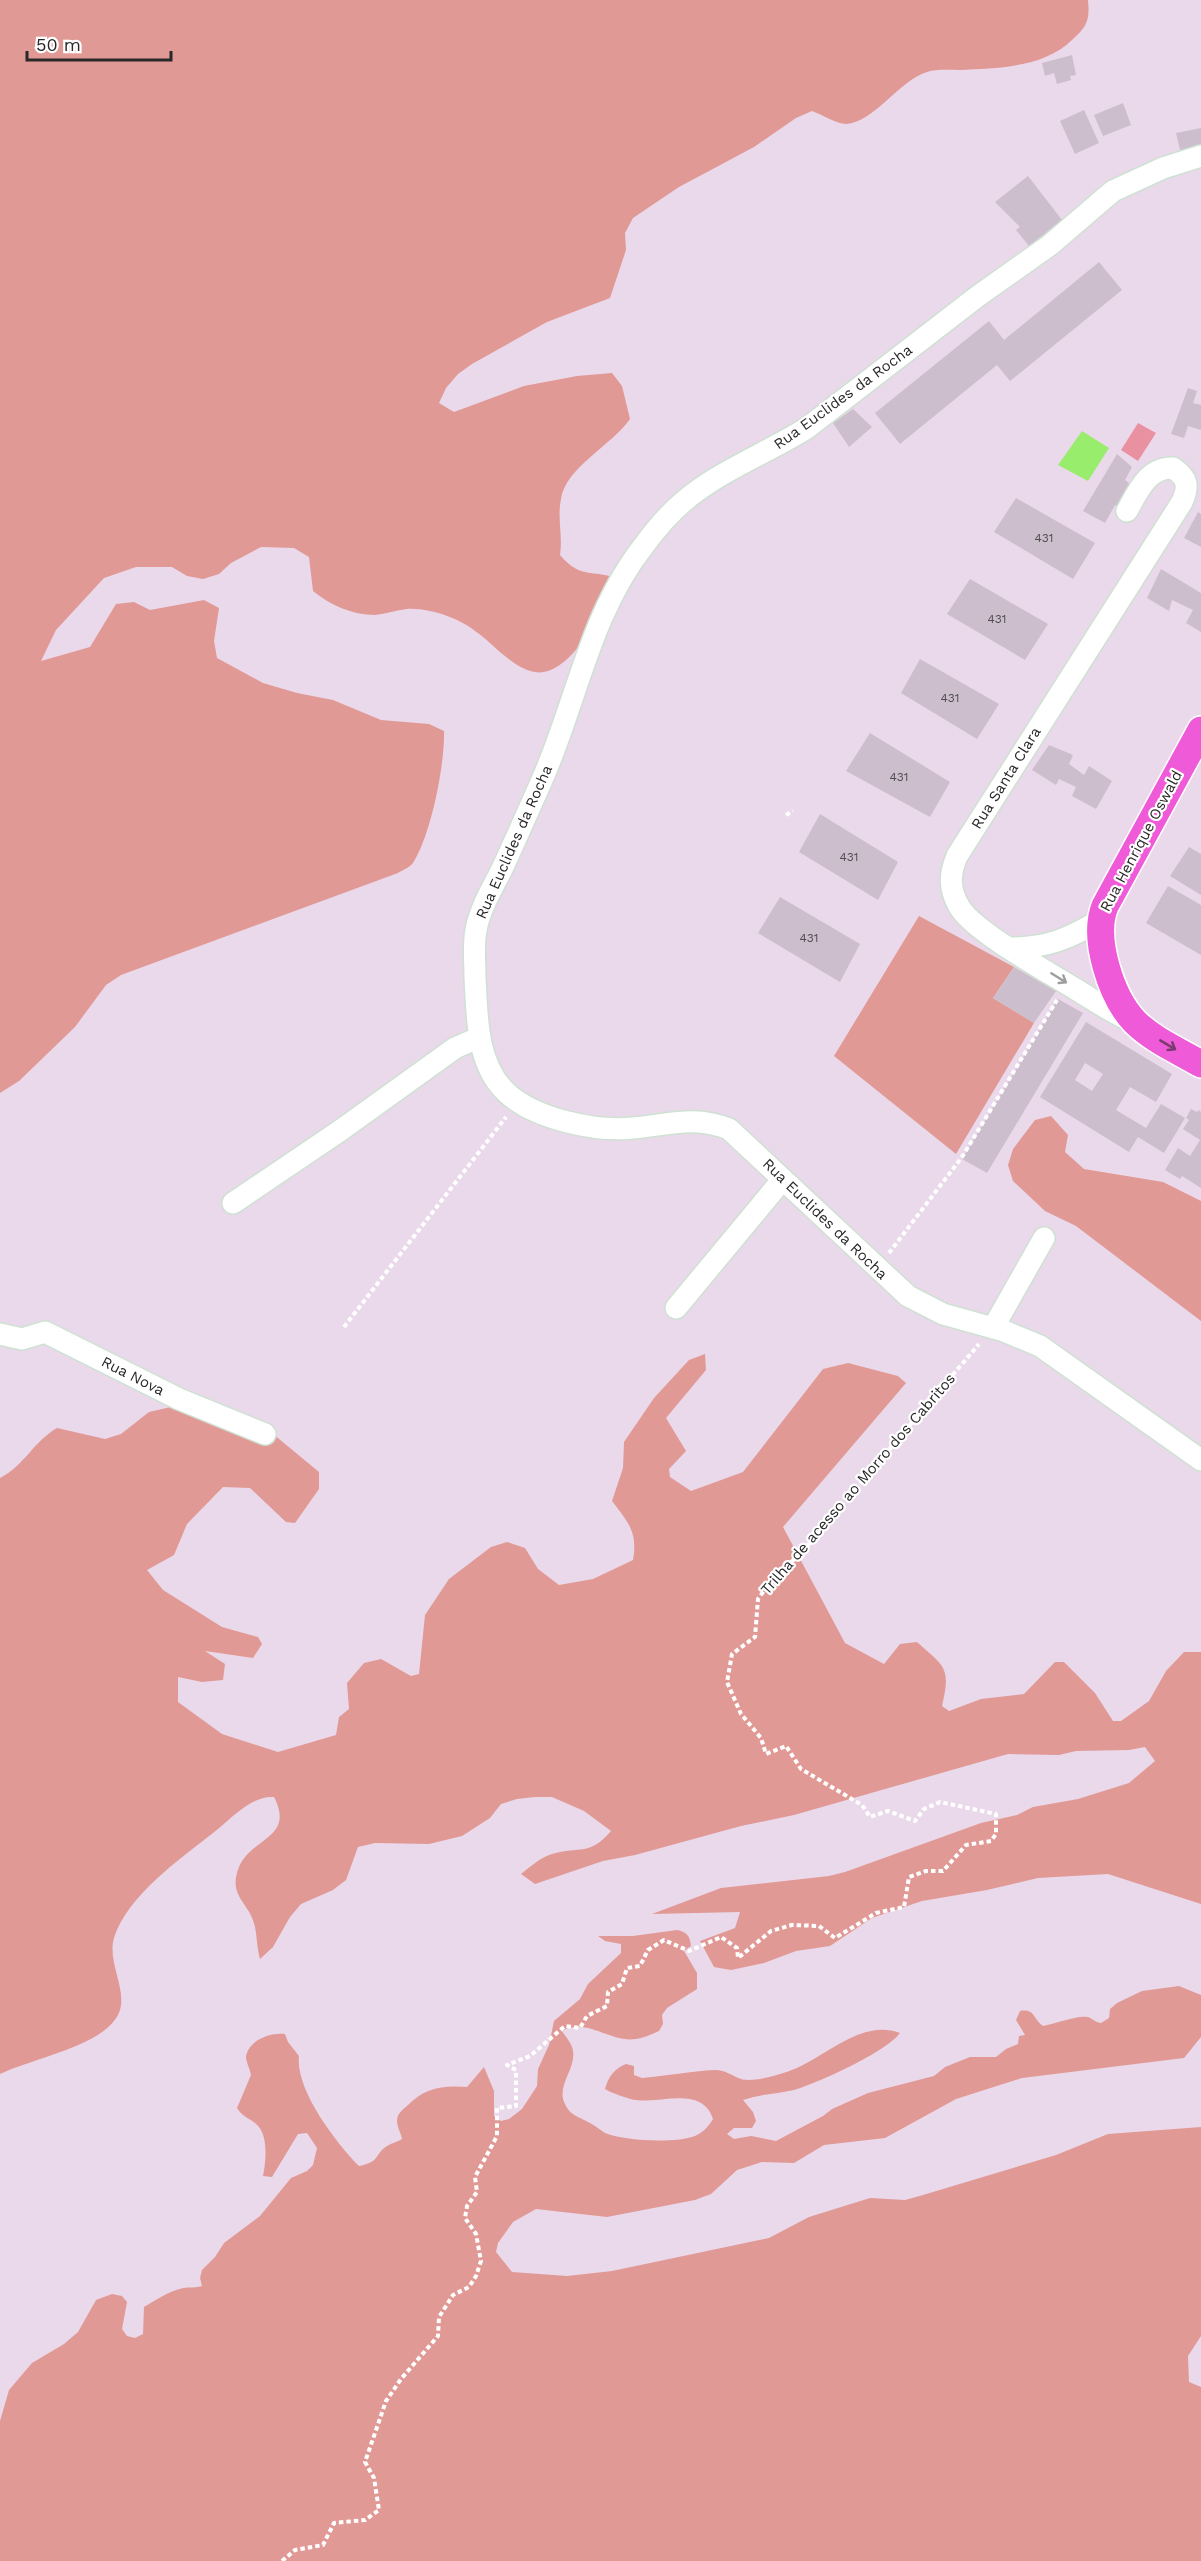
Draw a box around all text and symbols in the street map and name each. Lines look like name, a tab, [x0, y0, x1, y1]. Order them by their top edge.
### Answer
scale bar	[27, 24, 171, 62]
text: 50 m	[36, 34, 81, 55]
street label: Rua Euclides da Rocha	[770, 340, 916, 453]
house number: 431	[1034, 531, 1054, 545]
house number: 431	[987, 612, 1007, 626]
house number: 431	[940, 691, 960, 705]
street label: Rua Santa Clara	[967, 723, 1045, 832]
street label: Rua Euclides da Rocha	[472, 762, 556, 922]
street label: Rua Henrique Oswald	[1096, 767, 1186, 915]
house number: 431	[889, 770, 909, 784]
house number: 431	[839, 850, 859, 864]
house number: 431	[799, 931, 819, 945]
one-way arrow	[1050, 973, 1067, 985]
one-way arrow	[1159, 1039, 1176, 1051]
street label: Rua Euclides da Rocha	[759, 1155, 892, 1284]
street label: Rua Nova	[98, 1352, 168, 1400]
street label: Trilha de acesso ao Morro dos Cabritos	[757, 1370, 959, 1598]

